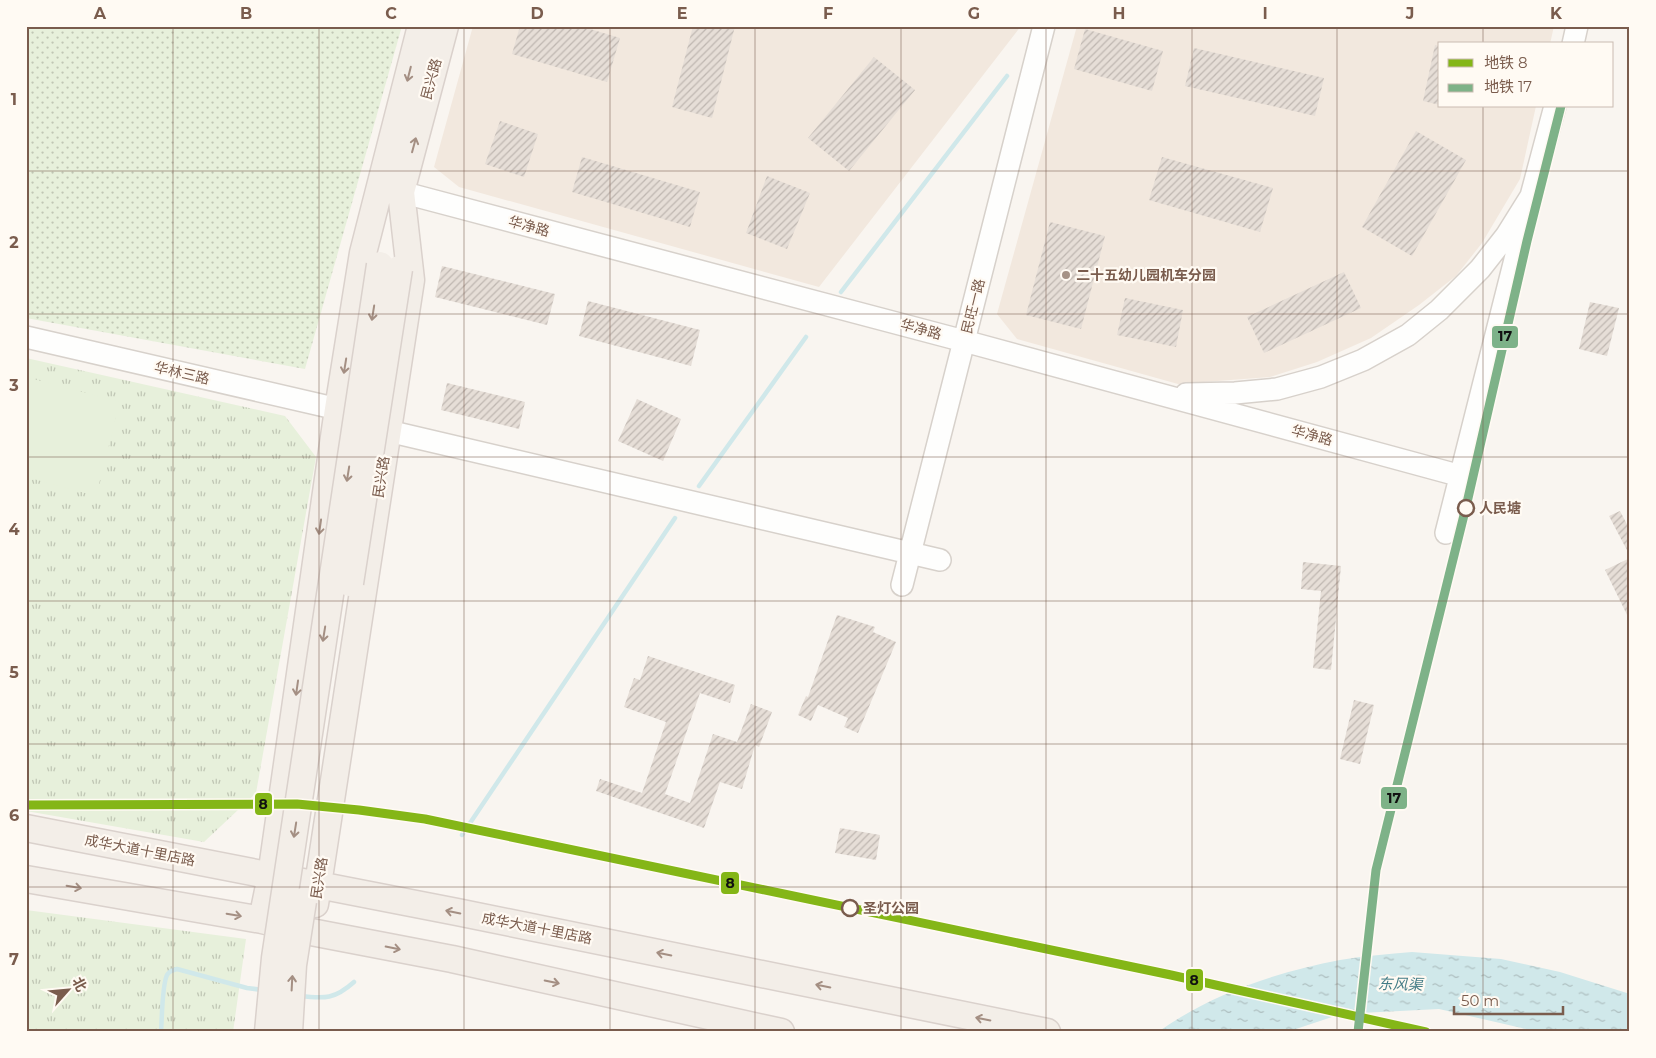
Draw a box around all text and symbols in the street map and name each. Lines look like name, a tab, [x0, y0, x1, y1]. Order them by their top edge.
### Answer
text: A	[93, 4, 107, 23]
text: B	[240, 4, 252, 23]
text: C	[385, 4, 397, 23]
text: D	[530, 4, 544, 23]
text: E	[677, 4, 687, 23]
text: F	[823, 4, 833, 23]
text: G	[968, 4, 980, 23]
text: H	[1113, 4, 1125, 23]
text: I	[1262, 4, 1268, 23]
text: J	[1405, 4, 1414, 23]
text: K	[1550, 4, 1563, 23]
legend	[1438, 42, 1614, 108]
text: 地铁 8	[1484, 53, 1528, 72]
street label: 民兴路	[417, 56, 445, 102]
one-way arrow	[404, 65, 413, 81]
text: 地铁 17	[1484, 77, 1532, 96]
text: 1	[11, 90, 17, 109]
one-way arrow	[409, 138, 419, 154]
street label: 华净路	[506, 212, 552, 240]
text: 2	[9, 233, 19, 252]
place label: 二十五幼儿园机车分园	[1076, 266, 1216, 284]
marker: 二十五幼儿园机车分园	[1060, 269, 1072, 281]
street label: 民旺一路	[957, 277, 989, 335]
one-way arrow	[367, 305, 377, 321]
street label: 华净路	[898, 315, 944, 343]
line badge: 17	[1491, 325, 1519, 349]
text: 17	[1498, 327, 1512, 345]
street label: 华林三路	[153, 358, 211, 388]
one-way arrow	[339, 358, 349, 374]
text: 3	[8, 376, 19, 395]
street label: 华净路	[1289, 421, 1335, 449]
street label: 民兴路	[369, 455, 393, 499]
one-way arrow	[343, 465, 353, 481]
marker: 人民塘	[1457, 499, 1475, 517]
place label: 人民塘	[1479, 499, 1521, 517]
one-way arrow	[315, 519, 325, 535]
text: 4	[8, 520, 20, 539]
one-way arrow	[319, 626, 329, 642]
text: 5	[9, 663, 19, 682]
one-way arrow	[292, 680, 302, 696]
line badge: 17	[1380, 786, 1408, 810]
text: 17	[1387, 789, 1401, 807]
line badge: 8	[254, 792, 273, 816]
text: 8	[258, 795, 268, 813]
text: 6	[9, 806, 19, 825]
one-way arrow	[290, 821, 300, 837]
street label: 成华大道十里店路	[83, 830, 197, 870]
street label: 民兴路	[307, 856, 331, 900]
line badge: 8	[720, 871, 740, 895]
text: 8	[725, 874, 735, 892]
one-way arrow	[66, 883, 82, 893]
marker: 圣灯公园	[841, 899, 859, 917]
place label: 圣灯公园	[863, 899, 919, 917]
one-way arrow	[446, 906, 462, 916]
street label: 成华大道十里店路	[480, 908, 594, 948]
one-way arrow	[226, 911, 242, 921]
one-way arrow	[385, 944, 401, 953]
one-way arrow	[656, 949, 672, 958]
text: 7	[9, 950, 19, 969]
north arrow	[42, 966, 92, 1016]
line badge: 8	[1185, 968, 1204, 992]
text: 8	[1189, 971, 1199, 989]
text: 北	[68, 974, 91, 994]
water label: 东风渠	[1377, 974, 1425, 994]
one-way arrow	[288, 975, 297, 991]
one-way arrow	[544, 977, 560, 987]
one-way arrow	[816, 981, 832, 991]
scale bar	[1454, 983, 1562, 1015]
text: 50 m	[1461, 991, 1499, 1010]
one-way arrow	[975, 1013, 991, 1023]

